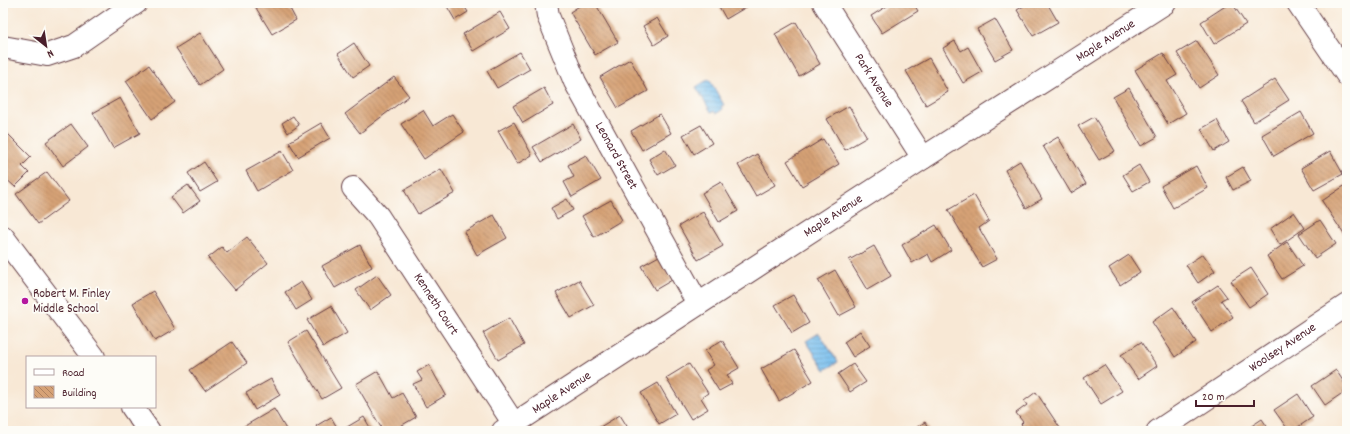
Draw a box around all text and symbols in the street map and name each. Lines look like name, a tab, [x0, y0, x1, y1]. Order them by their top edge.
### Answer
street label: Maple Avenue	[1072, 15, 1139, 67]
north arrow	[26, 26, 66, 66]
text: N	[43, 45, 56, 61]
street label: Park Avenue	[849, 50, 898, 111]
street label: Leonard Street	[590, 119, 642, 193]
street label: Maple Avenue	[800, 190, 867, 243]
street label: Kenneth Court	[408, 269, 463, 339]
place label: Robert M. Finley Middle School	[33, 285, 111, 319]
marker: Robert M. Finley Middle School	[20, 296, 30, 306]
street label: Woolsey Avenue	[1245, 318, 1320, 377]
legend	[26, 356, 156, 408]
text: Road	[62, 365, 84, 382]
street label: Maple Avenue	[528, 366, 595, 419]
scale bar	[1196, 382, 1254, 408]
text: Building	[62, 385, 97, 402]
text: 20 m	[1202, 389, 1225, 406]

